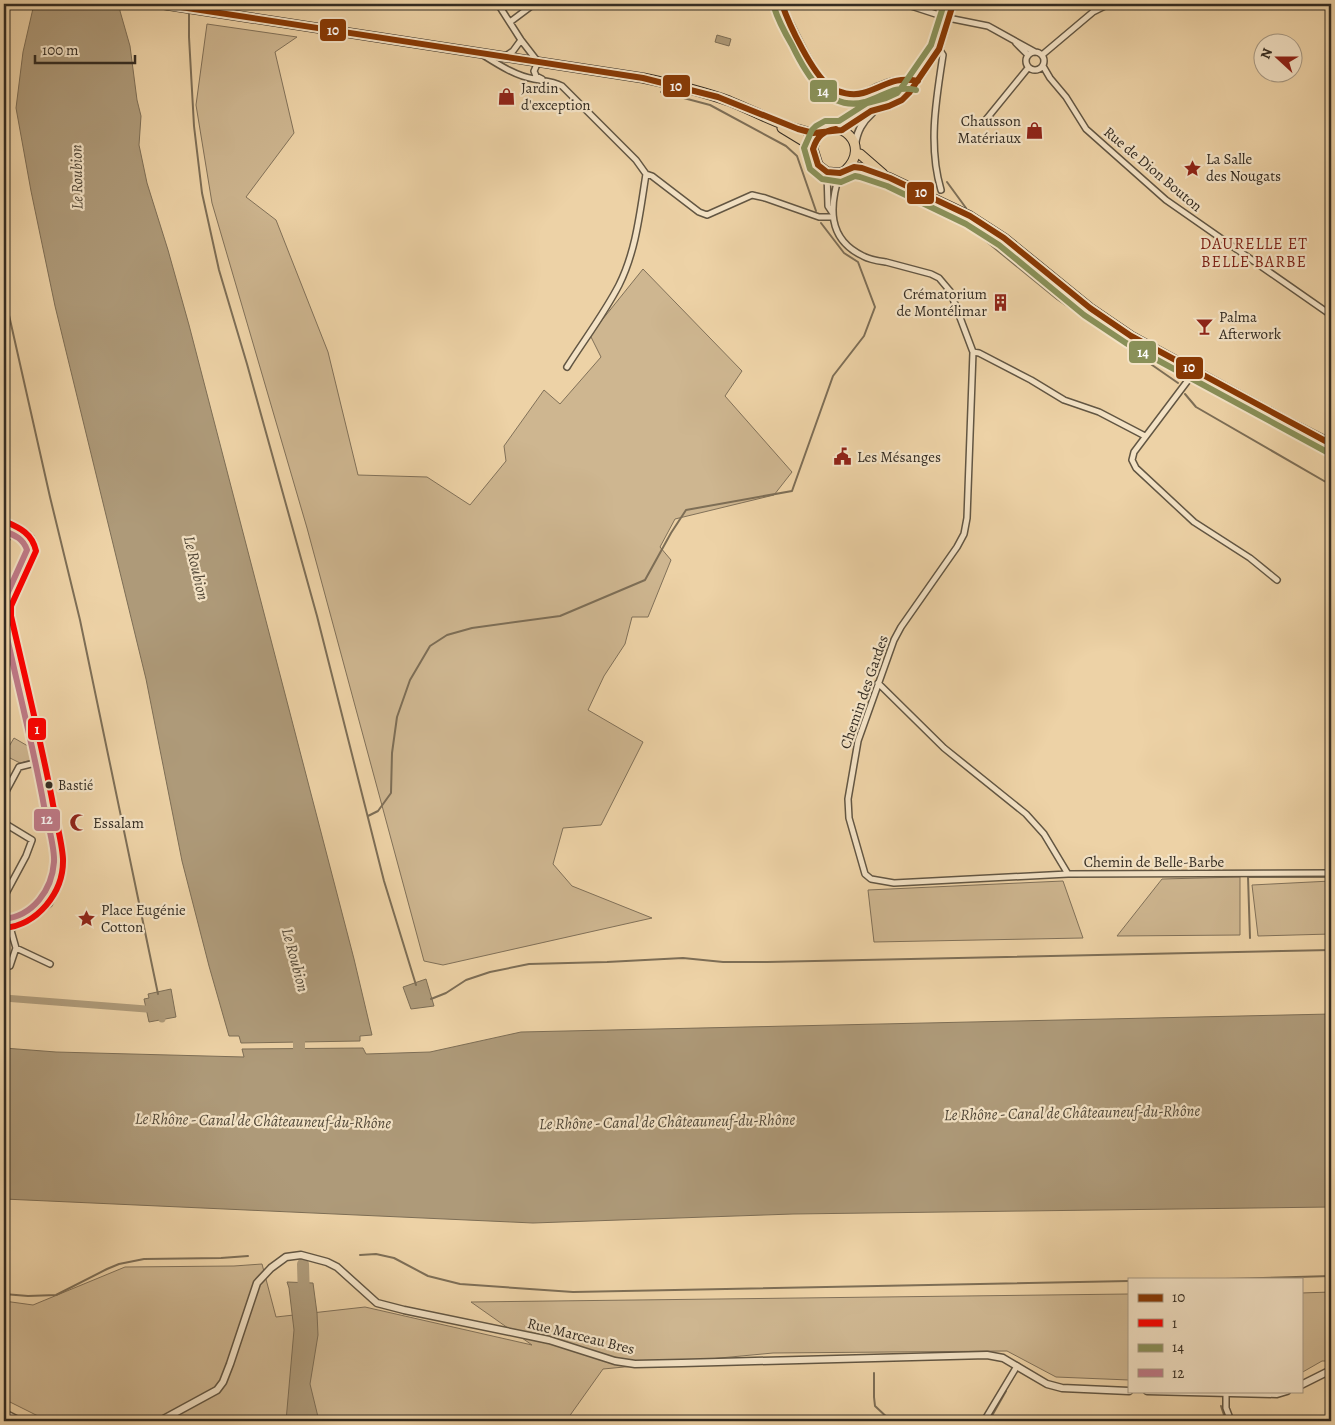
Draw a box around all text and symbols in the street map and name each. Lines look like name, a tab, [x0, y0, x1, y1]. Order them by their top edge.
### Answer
line badge: 10	[319, 18, 347, 42]
text: 10	[327, 21, 339, 40]
scale bar	[35, 32, 135, 64]
north arrow	[1252, 32, 1302, 82]
text: 100 m	[42, 40, 79, 60]
text: N	[1256, 45, 1277, 62]
line badge: 10	[662, 74, 691, 98]
text: 10	[670, 77, 682, 96]
place label: Jardin d'exception	[521, 78, 591, 115]
line badge: 14	[809, 79, 838, 103]
text: 14	[817, 82, 829, 101]
shop icon: Jardin d'exception	[497, 87, 517, 107]
place label: Chausson Matériaux	[958, 111, 1021, 148]
shop icon: Chausson Matériaux	[1025, 120, 1045, 140]
street label: Rue de Dion Bouton	[1100, 122, 1206, 216]
water label: Le Roubion	[65, 144, 89, 210]
place label: La Salle des Nougats	[1206, 149, 1281, 186]
place icon: La Salle des Nougats	[1182, 158, 1202, 178]
line badge: 10	[906, 181, 935, 205]
text: 10	[915, 183, 927, 202]
district label: DAURELLE ET BELLE BARBE	[1200, 233, 1308, 273]
place label: Crématorium de Montélimar	[896, 284, 988, 321]
building icon: Crématorium de Montélimar	[991, 293, 1011, 313]
place label: Palma Afterwork	[1218, 307, 1282, 344]
bar icon: Palma Afterwork	[1195, 316, 1215, 336]
line badge: 14	[1128, 340, 1157, 364]
text: 14	[1137, 343, 1149, 362]
line badge: 10	[1175, 356, 1204, 380]
text: 10	[1183, 358, 1195, 377]
public building icon: Les Mésanges	[833, 447, 853, 467]
place label: Les Mésanges	[857, 447, 941, 467]
water label: Le Roubion	[178, 534, 214, 602]
street label: Chemin des Gardes	[835, 632, 893, 752]
line badge: 1	[27, 717, 47, 741]
text: 1	[34, 720, 40, 739]
place label: Bastié	[58, 776, 93, 795]
marker: Bastié	[44, 780, 54, 790]
line badge: 12	[33, 808, 61, 832]
text: 12	[41, 810, 53, 829]
mosque icon: Essalam	[69, 813, 89, 833]
place label: Essalam	[93, 813, 145, 833]
street label: Chemin de Belle-Barbe	[1084, 852, 1225, 872]
place label: Place Eugénie Cotton	[101, 900, 186, 937]
place icon: Place Eugénie Cotton	[77, 909, 97, 929]
water label: Le Roubion	[276, 926, 314, 994]
water label: Le Rhône - Canal de Châteauneuf-du-Rhône	[944, 1100, 1201, 1126]
water label: Le Rhône - Canal de Châteauneuf-du-Rhône	[135, 1108, 392, 1134]
water label: Le Rhône - Canal de Châteauneuf-du-Rhône	[539, 1109, 796, 1135]
legend	[1128, 1278, 1302, 1392]
text: 10	[1172, 1287, 1185, 1307]
street label: Rue Marceau Bres	[525, 1313, 637, 1359]
text: 1	[1172, 1313, 1177, 1333]
text: 14	[1172, 1337, 1184, 1357]
text: 12	[1172, 1363, 1184, 1383]

